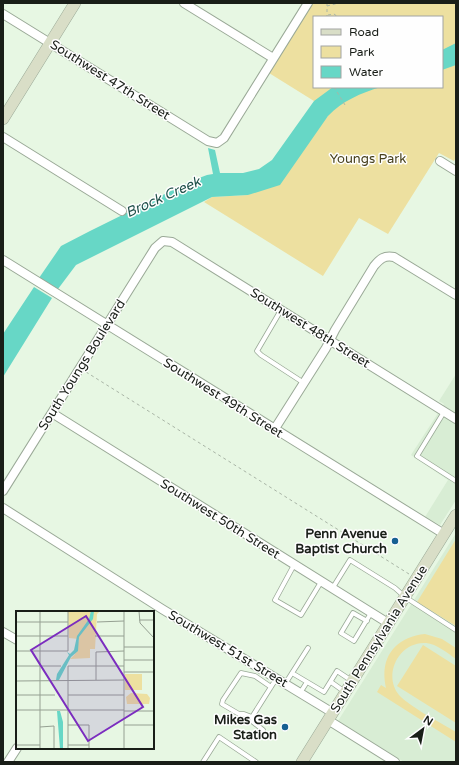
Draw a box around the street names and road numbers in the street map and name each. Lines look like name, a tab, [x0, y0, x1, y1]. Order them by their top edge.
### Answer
street label: Southwest 47th Street	[47, 37, 173, 123]
street label: Southwest 48th Street	[247, 285, 373, 371]
street label: South Youngs Boulevard	[35, 297, 129, 433]
street label: Southwest 49th Street	[160, 355, 286, 441]
street label: Southwest 50th Street	[157, 476, 283, 562]
street label: South Pennsylvania Avenue	[327, 562, 431, 716]
street label: Southwest 51st Street	[165, 607, 291, 691]

